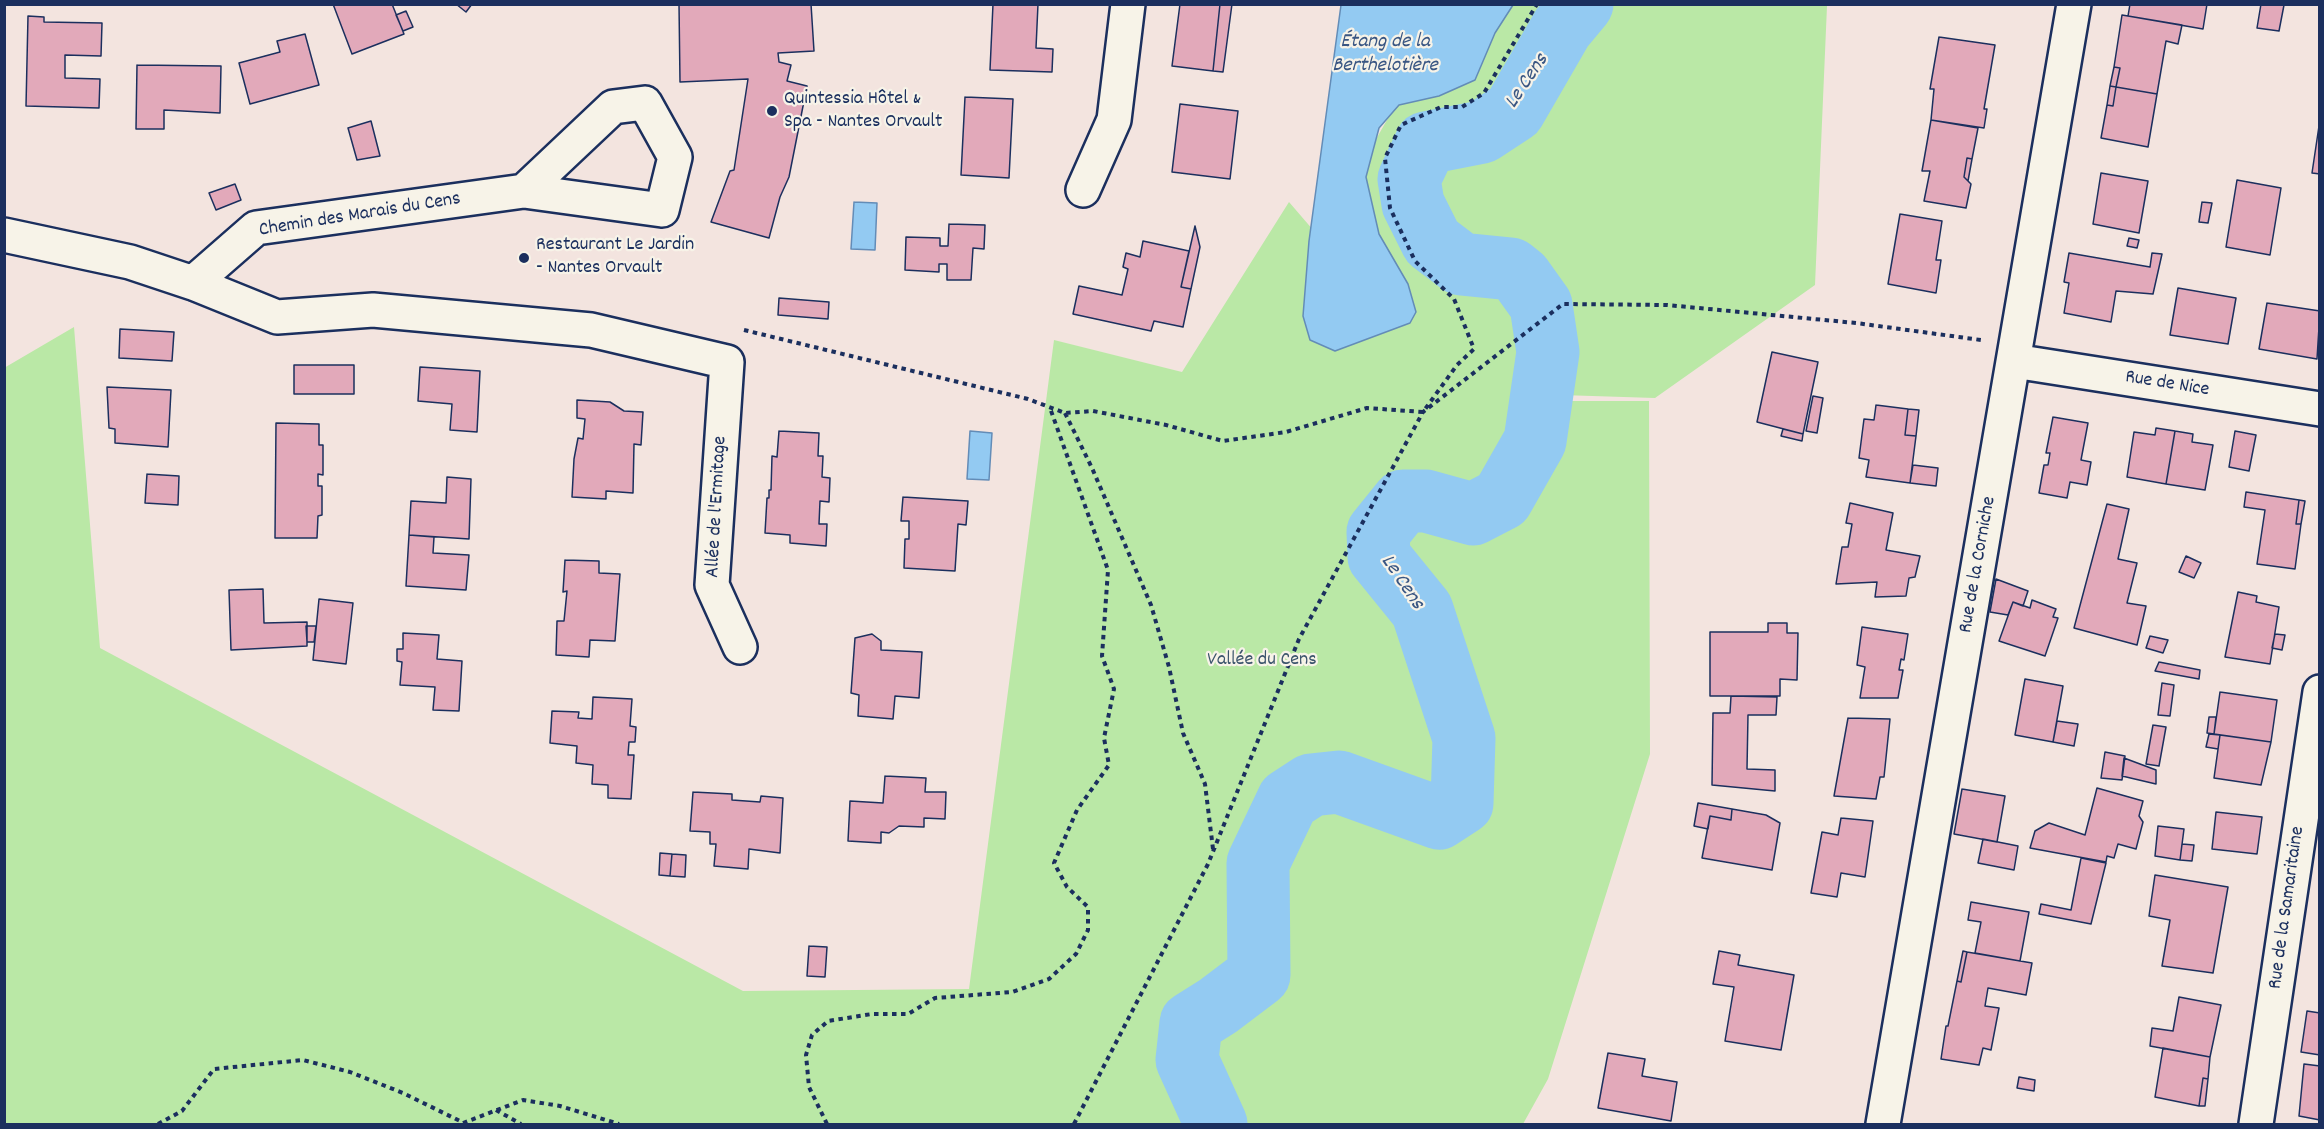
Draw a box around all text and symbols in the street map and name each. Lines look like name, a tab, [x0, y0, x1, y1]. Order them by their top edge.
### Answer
water label: Étang de la Berthelotière	[1332, 30, 1438, 80]
water label: Le Cens	[1501, 50, 1555, 114]
place label: Quintessia Hôtel & Spa - Nantes Orvault	[784, 88, 942, 135]
marker: Quintessia Hôtel & Spa - Nantes Orvault	[765, 104, 779, 118]
street label: Chemin des Marais du Cens	[258, 188, 462, 244]
place label: Restaurant Le Jardin - Nantes Orvault	[536, 234, 694, 281]
marker: Restaurant Le Jardin - Nantes Orvault	[517, 251, 531, 265]
street label: Rue de Nice	[2123, 367, 2211, 403]
street label: Allée de l'Ermitage	[702, 435, 734, 579]
street label: Rue de la Corniche	[1955, 495, 2003, 635]
water label: Le Cens	[1374, 551, 1428, 615]
park label: Vallée du Cens	[1207, 649, 1317, 673]
street label: Rue de la Samaritaine	[2265, 825, 2311, 991]

